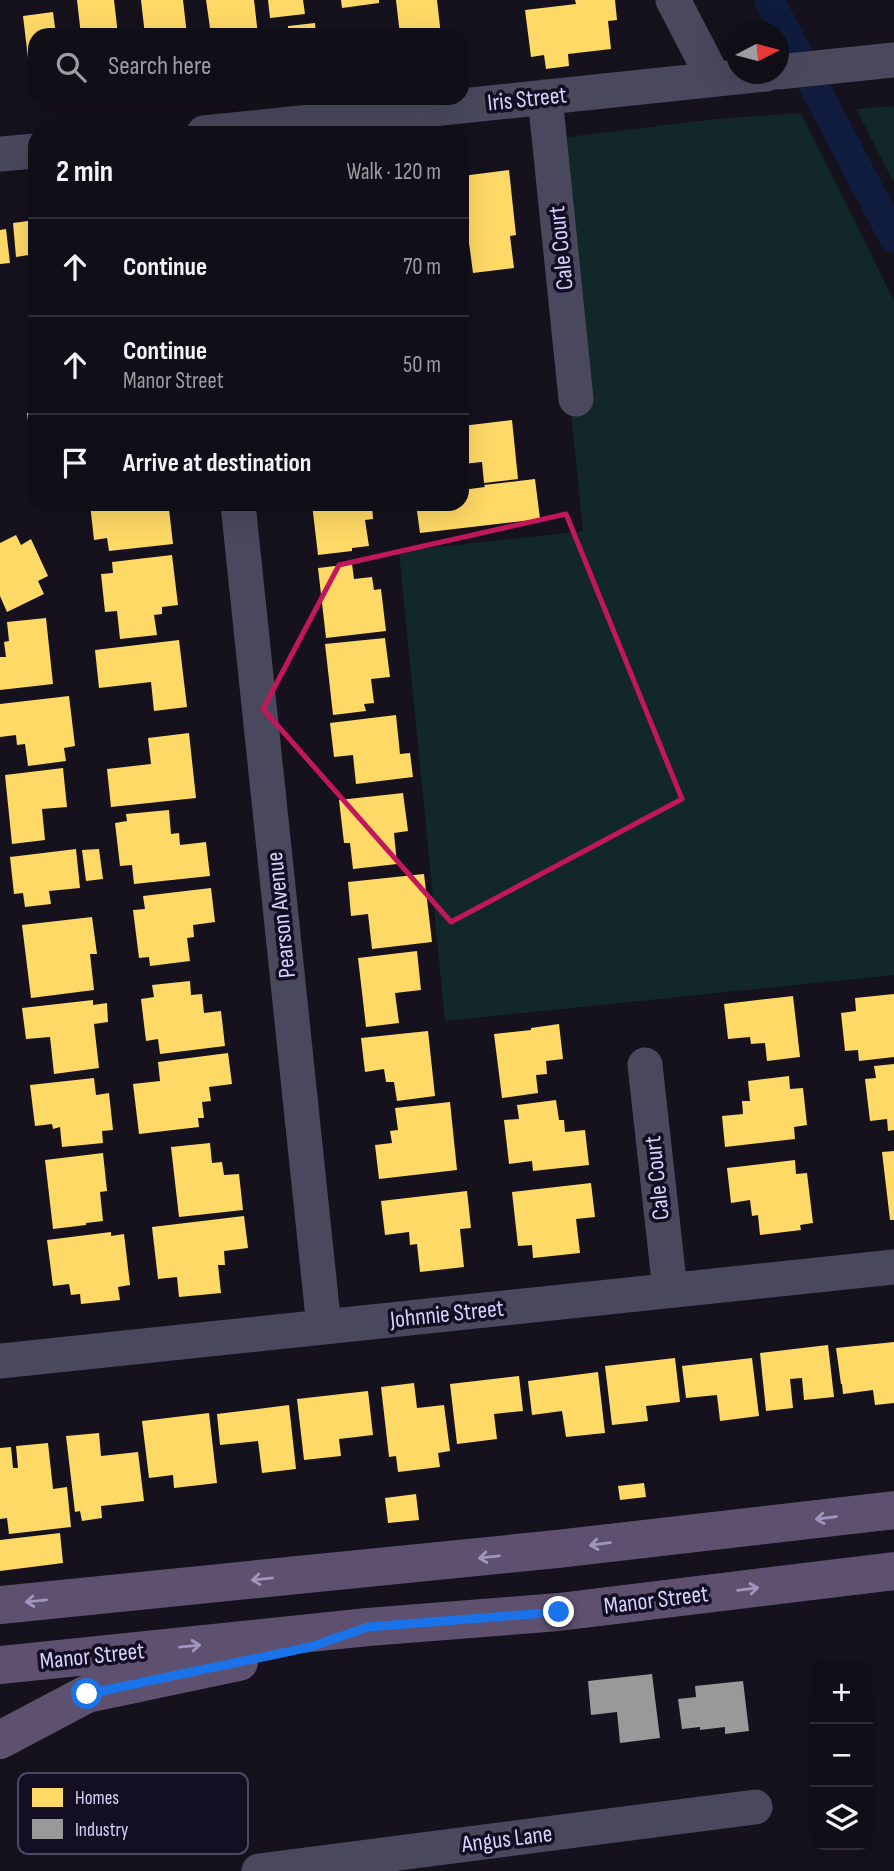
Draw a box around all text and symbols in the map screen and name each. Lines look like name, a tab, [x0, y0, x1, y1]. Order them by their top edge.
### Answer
north arrow	[726, 21, 789, 84]
search box	[28, 28, 469, 105]
icon: search	[52, 48, 90, 86]
text: Search here	[108, 51, 211, 82]
street label: Iris Street	[486, 80, 568, 118]
text: 2 min	[56, 154, 113, 190]
text: Walk · 120 m	[346, 158, 441, 186]
street label: Cale Court	[542, 205, 580, 291]
icon: ahead	[56, 248, 94, 286]
text: Continue	[123, 252, 207, 283]
text: 70 m	[403, 253, 441, 281]
text: Continue	[123, 336, 207, 367]
icon: ahead	[56, 346, 94, 384]
text: 50 m	[403, 351, 441, 379]
text: Manor Street	[123, 367, 224, 395]
icon: arrive	[56, 444, 94, 482]
text: Arrive at destination	[123, 448, 311, 479]
street label: Pearson Avenue	[260, 850, 302, 980]
street label: Cale Court	[638, 1135, 676, 1221]
street label: Johnnie Street	[388, 1294, 505, 1334]
one-way arrow	[815, 1512, 838, 1525]
one-way arrow	[589, 1538, 612, 1551]
one-way arrow	[478, 1550, 501, 1563]
one-way arrow	[252, 1573, 274, 1586]
street label: Manor Street	[602, 1579, 710, 1621]
one-way arrow	[736, 1583, 759, 1596]
one-way arrow	[25, 1595, 48, 1608]
route end	[543, 1596, 574, 1627]
street label: Manor Street	[38, 1636, 146, 1676]
one-way arrow	[178, 1639, 201, 1652]
map controls	[810, 1661, 873, 1850]
button: +	[810, 1661, 873, 1724]
route start	[71, 1678, 102, 1709]
button: −	[810, 1724, 873, 1787]
legend	[18, 1773, 248, 1854]
text: Homes	[75, 1787, 119, 1810]
button: layers	[810, 1787, 873, 1850]
text: Industry	[75, 1819, 129, 1842]
street label: Angus Lane	[459, 1819, 554, 1859]

